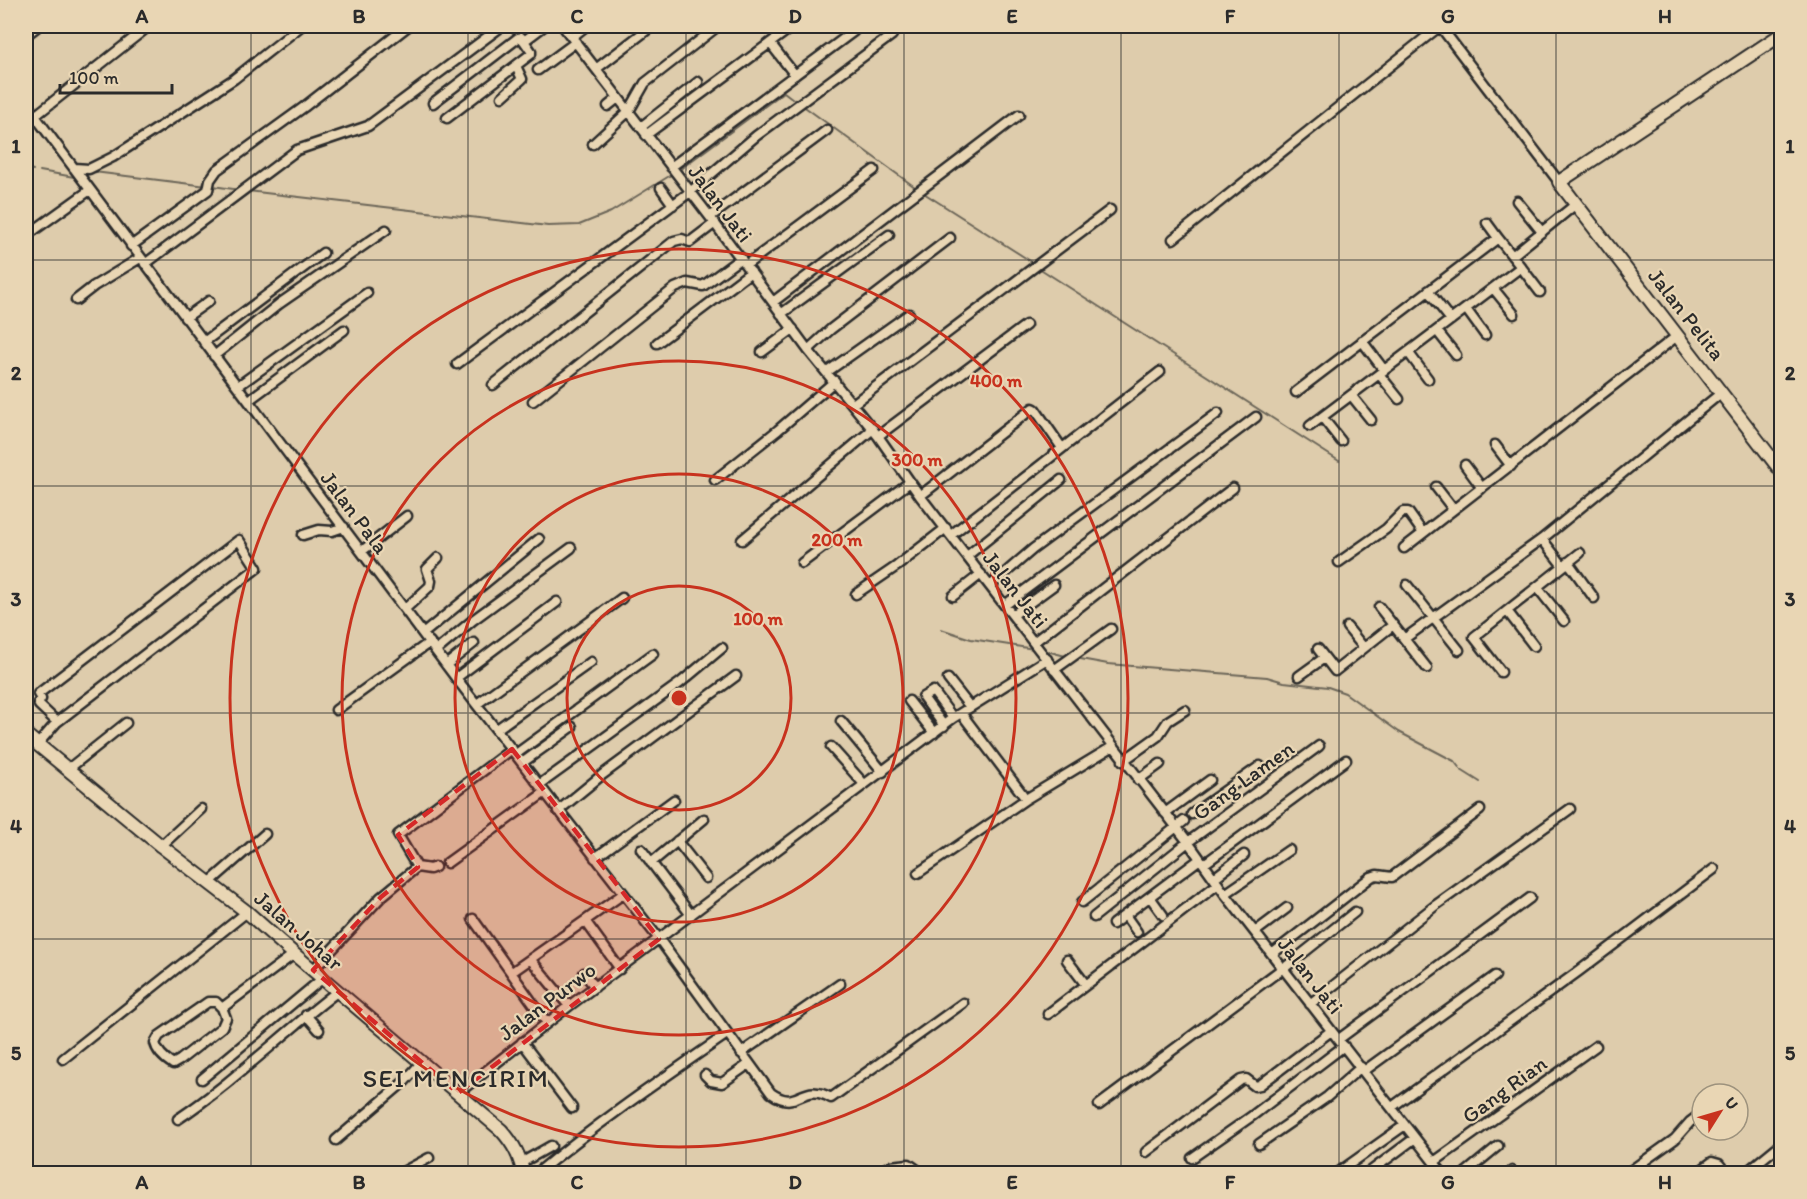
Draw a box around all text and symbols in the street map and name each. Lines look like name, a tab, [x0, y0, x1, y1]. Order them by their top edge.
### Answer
text: A	[135, 4, 149, 28]
text: B	[353, 4, 366, 28]
text: C	[571, 4, 584, 28]
text: D	[788, 4, 802, 28]
text: E	[1006, 4, 1018, 28]
text: F	[1225, 4, 1236, 28]
text: G	[1441, 4, 1455, 28]
text: H	[1658, 4, 1672, 28]
scale bar	[60, 57, 172, 95]
text: 100 m	[69, 67, 119, 89]
text: 1	[11, 134, 21, 158]
text: 1	[1785, 134, 1795, 158]
street label: Jalan Jati	[682, 159, 759, 248]
street label: Jalan Pelita	[1642, 263, 1731, 366]
text: 2	[11, 361, 22, 385]
text: 2	[1785, 361, 1796, 385]
text: 400 m	[970, 370, 1023, 392]
text: 300 m	[891, 449, 943, 471]
street label: Jalan Pala	[315, 465, 395, 560]
text: 200 m	[812, 529, 863, 551]
street label: Jalan Jati	[977, 545, 1054, 633]
text: 3	[11, 587, 22, 611]
text: 3	[1785, 587, 1796, 611]
text: 100 m	[733, 608, 784, 630]
centre of rings	[669, 688, 689, 708]
street label: Gang Lamen	[1187, 734, 1300, 826]
text: 4	[10, 814, 22, 838]
text: 4	[1784, 814, 1796, 838]
street label: Jalan Johar	[249, 885, 349, 976]
street label: Jalan Jati	[1272, 931, 1349, 1019]
street label: Jalan Purwo	[493, 956, 601, 1047]
text: 5	[11, 1041, 22, 1065]
text: 5	[1785, 1041, 1796, 1065]
street label: Gang Rian	[1457, 1049, 1552, 1129]
district label: SEI MENCIRIM	[362, 1062, 550, 1094]
north arrow	[1690, 1082, 1750, 1142]
text: U	[1721, 1093, 1742, 1113]
text: A	[135, 1170, 149, 1194]
text: B	[353, 1170, 366, 1194]
text: C	[571, 1170, 584, 1194]
text: D	[788, 1170, 802, 1194]
text: E	[1006, 1170, 1018, 1194]
text: F	[1225, 1170, 1236, 1194]
text: G	[1441, 1170, 1455, 1194]
text: H	[1658, 1170, 1672, 1194]

